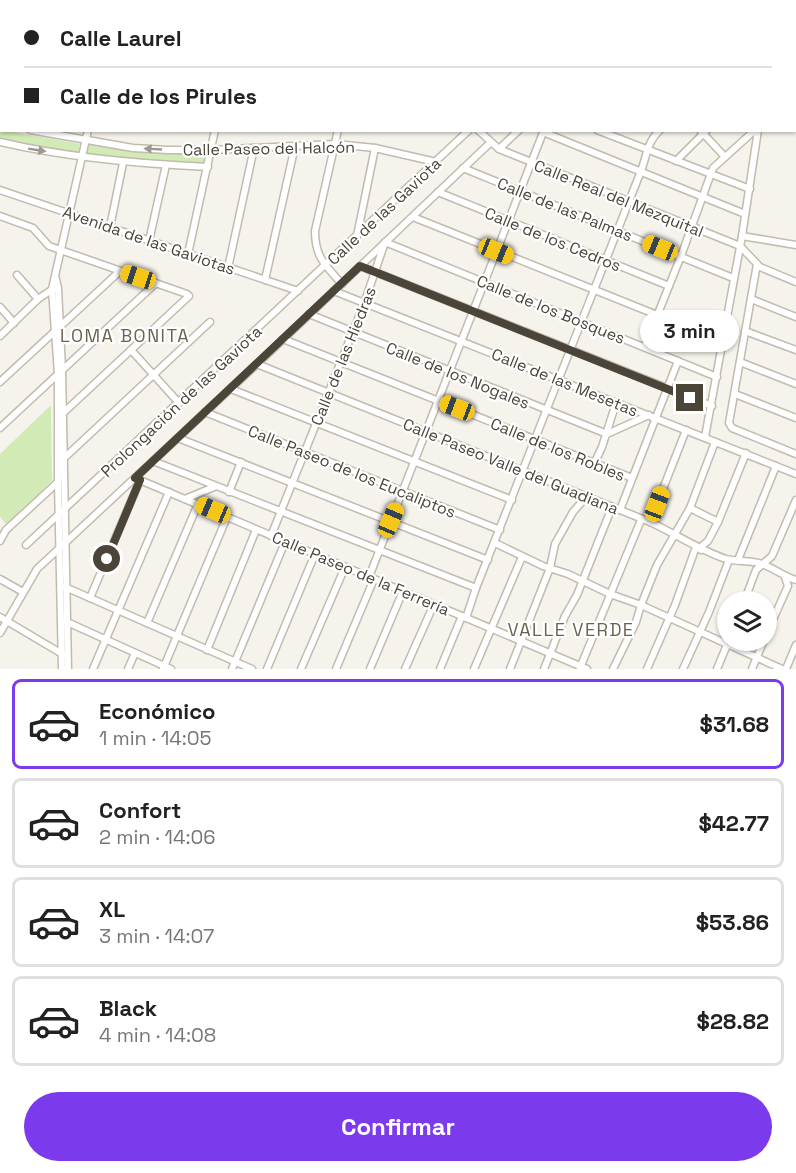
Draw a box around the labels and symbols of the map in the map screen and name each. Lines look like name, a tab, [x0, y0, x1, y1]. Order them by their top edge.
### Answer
street label: Calle Paseo del Halcón	[183, 137, 355, 160]
one-way arrow	[28, 145, 47, 154]
one-way arrow	[143, 145, 162, 154]
street label: Calle de las Gaviota	[323, 153, 446, 270]
street label: Calle Real del Mezquital	[531, 155, 707, 242]
street label: Calle de las Palmas	[494, 173, 636, 246]
street label: Avenida de las Gaviotas	[60, 201, 238, 280]
street label: Calle de los Cedros	[482, 203, 624, 276]
car	[640, 233, 680, 263]
car	[476, 236, 516, 266]
car	[118, 263, 158, 291]
street label: Calle de los Bosques	[474, 270, 628, 349]
street label: Calle de las Hiedras	[306, 284, 381, 429]
callout: 3 min	[640, 311, 740, 353]
street label: Prolongación de las Gaviota	[96, 321, 266, 482]
district label: LOMA BONITA	[60, 324, 190, 347]
street label: Calle de los Nogales	[383, 337, 533, 414]
street label: Calle de las Mesetas	[488, 343, 641, 421]
route end	[676, 384, 703, 411]
car	[437, 393, 477, 423]
street label: Calle de los Robles	[487, 413, 628, 486]
street label: Calle Paseo Valle del Guadiana	[400, 414, 622, 519]
street label: Calle Paseo de los Eucaliptos	[245, 420, 459, 523]
car	[642, 484, 672, 524]
car	[193, 495, 233, 525]
car	[376, 500, 406, 540]
street label: Calle Paseo de la Ferrería	[269, 526, 453, 620]
route start	[93, 545, 120, 572]
district label: VALLE VERDE	[508, 618, 634, 641]

